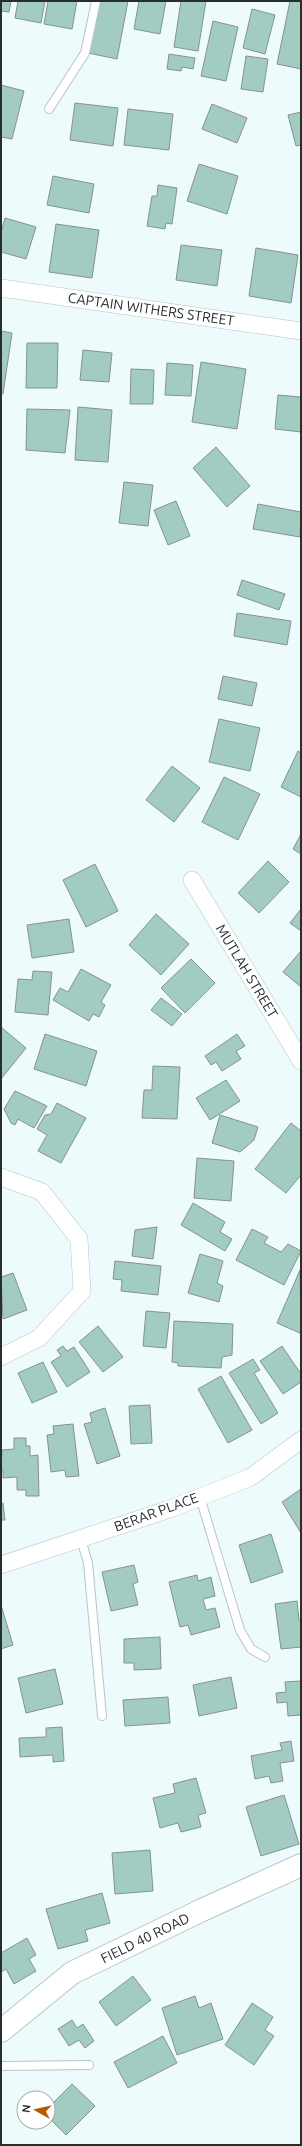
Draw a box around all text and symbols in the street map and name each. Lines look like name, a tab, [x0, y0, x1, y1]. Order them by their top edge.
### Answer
street label: CAPTAIN WITHERS STREET	[67, 289, 235, 329]
street label: MUTLAH STREET	[213, 921, 281, 1021]
street label: BERAR PLACE	[112, 1489, 200, 1535]
street label: FIELD 40 ROAD	[98, 1910, 192, 1966]
north arrow	[16, 2090, 56, 2130]
text: N	[20, 2104, 33, 2114]

